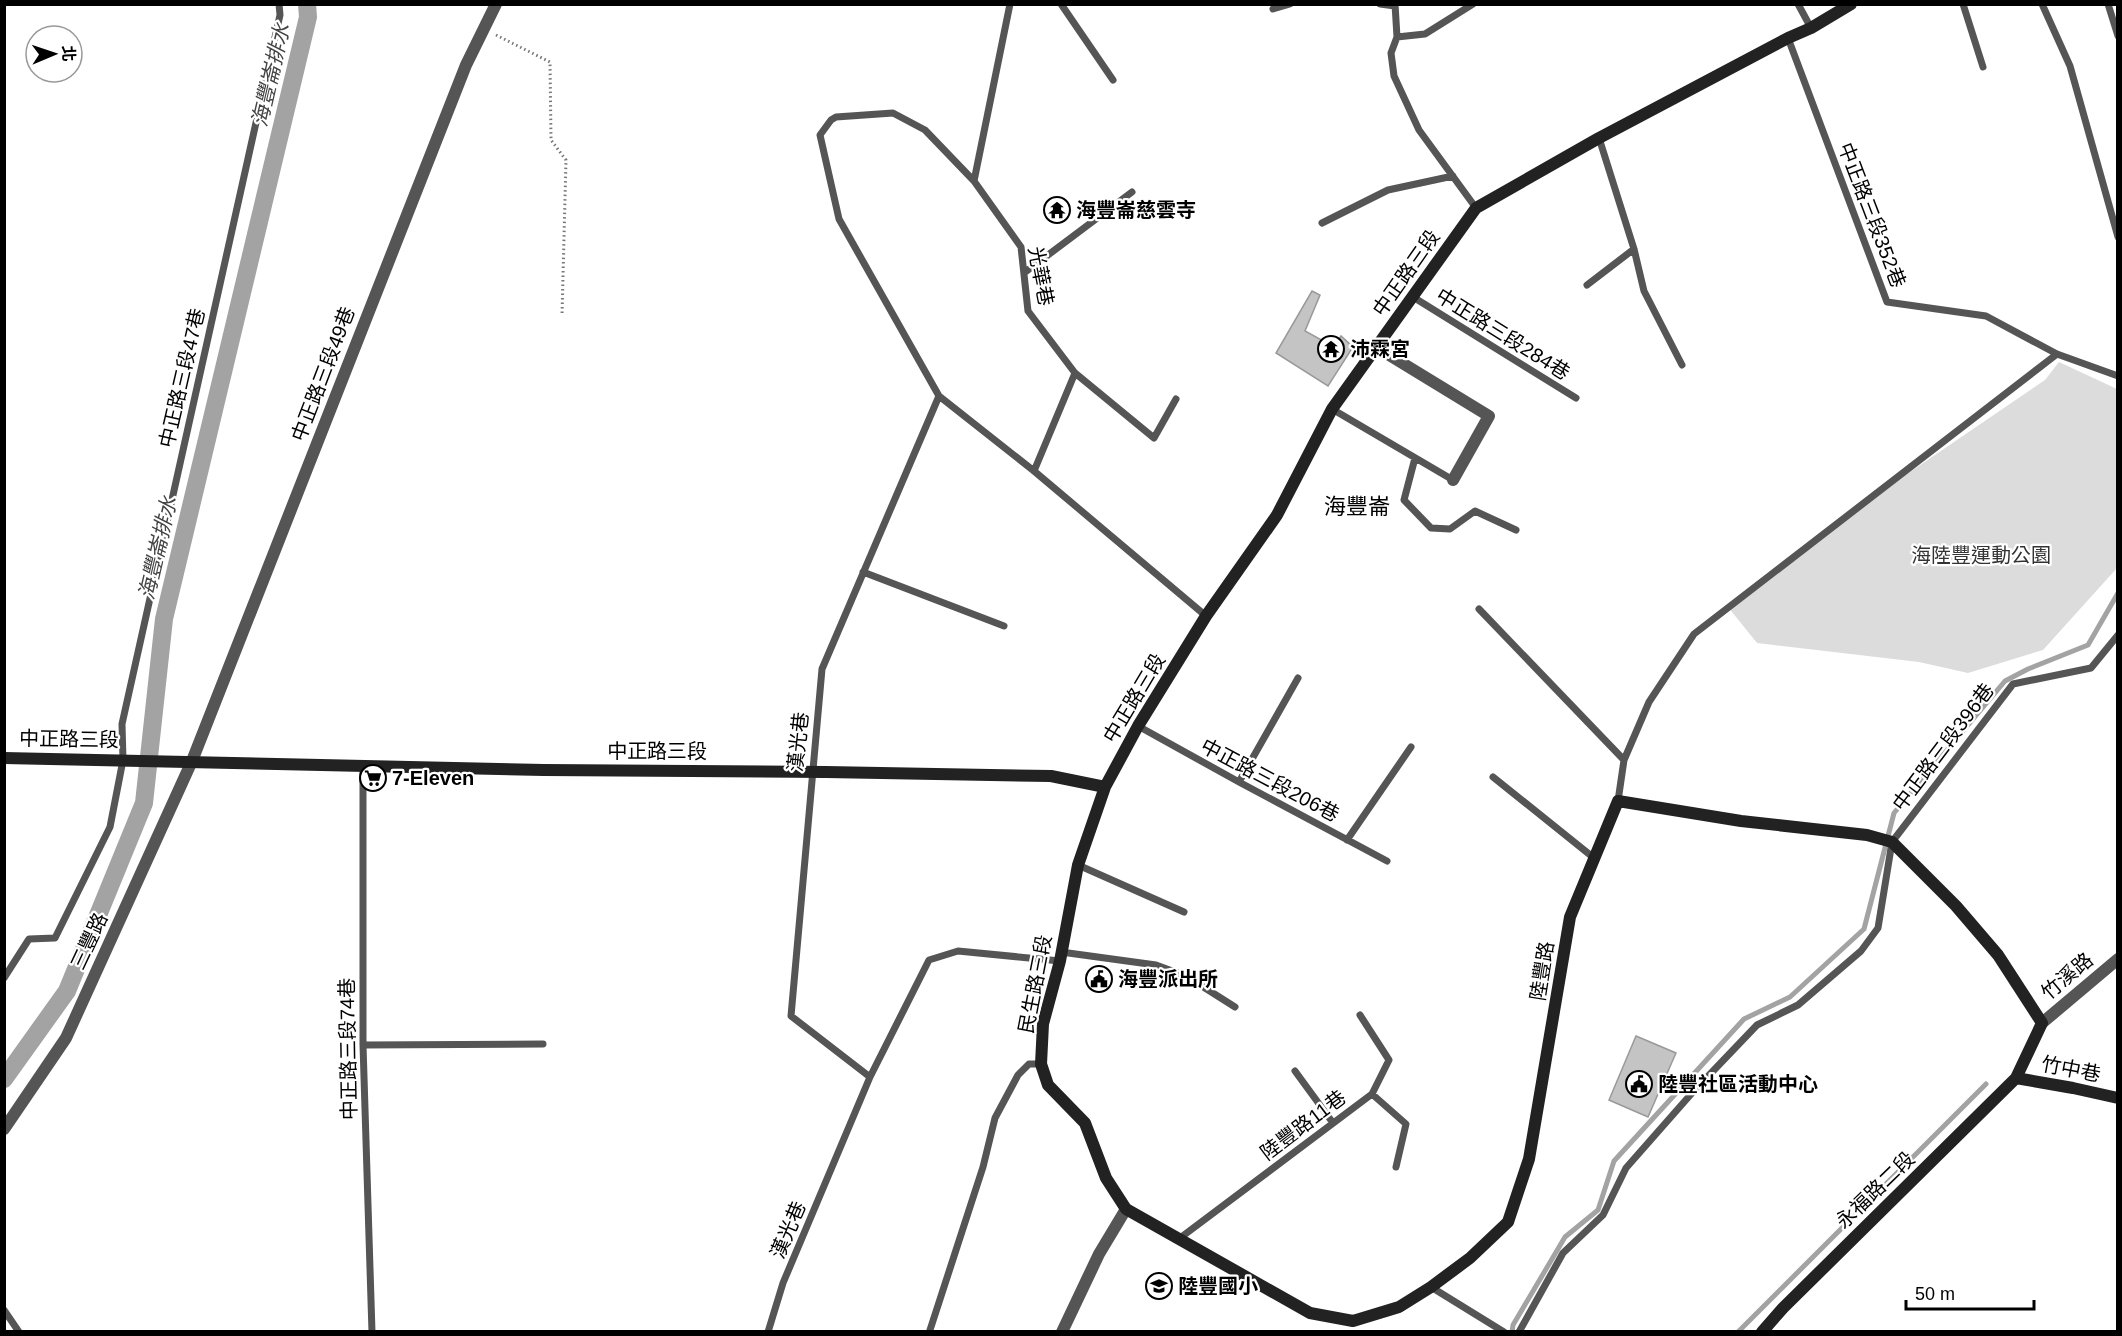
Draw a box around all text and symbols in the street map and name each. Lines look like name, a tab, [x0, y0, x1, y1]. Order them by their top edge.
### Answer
water label: 海豐崙排水	[247, 20, 294, 129]
north arrow	[24, 24, 84, 84]
text: 北	[60, 45, 77, 62]
street label: 中正路三段352巷	[1834, 139, 1910, 291]
temple icon: 海豐崙慈雲寺	[1042, 195, 1072, 225]
place label: 海豐崙慈雲寺	[1076, 199, 1196, 221]
street label: 中正路三段	[1368, 226, 1444, 320]
street label: 光華巷	[1024, 244, 1058, 308]
street label: 中正路三段284巷	[1432, 284, 1574, 384]
street label: 中正路三段49巷	[287, 304, 359, 444]
street label: 中正路三段47巷	[155, 306, 209, 450]
temple icon: 沛霖宮	[1316, 334, 1346, 364]
place label: 沛霖宮	[1350, 338, 1410, 360]
water label: 海豐崙排水	[134, 493, 181, 602]
district label: 海豐崙	[1324, 494, 1390, 519]
park label: 海陸豐運動公園	[1911, 544, 2051, 566]
street label: 中正路三段	[1099, 649, 1169, 747]
street label: 中正路三段396巷	[1888, 679, 1998, 815]
street label: 漢光巷	[784, 711, 812, 773]
street label: 中正路三段	[19, 727, 119, 751]
street label: 中正路三段206巷	[1197, 734, 1343, 826]
street label: 中正路三段	[607, 740, 707, 762]
supermarket icon: 7-Eleven	[358, 763, 388, 793]
place label: 7-Eleven	[392, 767, 474, 789]
street label: 三豐路	[66, 909, 112, 973]
street label: 民生路三段	[1015, 933, 1055, 1035]
street label: 陸豐路	[1526, 940, 1558, 1002]
street label: 竹溪路	[2037, 948, 2097, 1004]
public building icon: 海豐派出所	[1084, 964, 1114, 994]
place label: 海豐派出所	[1118, 968, 1218, 990]
street label: 中正路三段74巷	[336, 978, 360, 1120]
street label: 竹中巷	[2039, 1052, 2103, 1086]
public building icon: 陸豐社區活動中心	[1624, 1069, 1654, 1099]
place label: 陸豐社區活動中心	[1658, 1073, 1818, 1095]
street label: 陸豐路11巷	[1256, 1086, 1350, 1164]
street label: 永福路二段	[1831, 1147, 1919, 1233]
street label: 漢光巷	[766, 1198, 810, 1262]
school or university icon: 陸豐國小	[1144, 1271, 1174, 1301]
scale bar	[1906, 1273, 2034, 1311]
place label: 陸豐國小	[1178, 1275, 1258, 1297]
text: 50 m	[1915, 1284, 1955, 1304]

